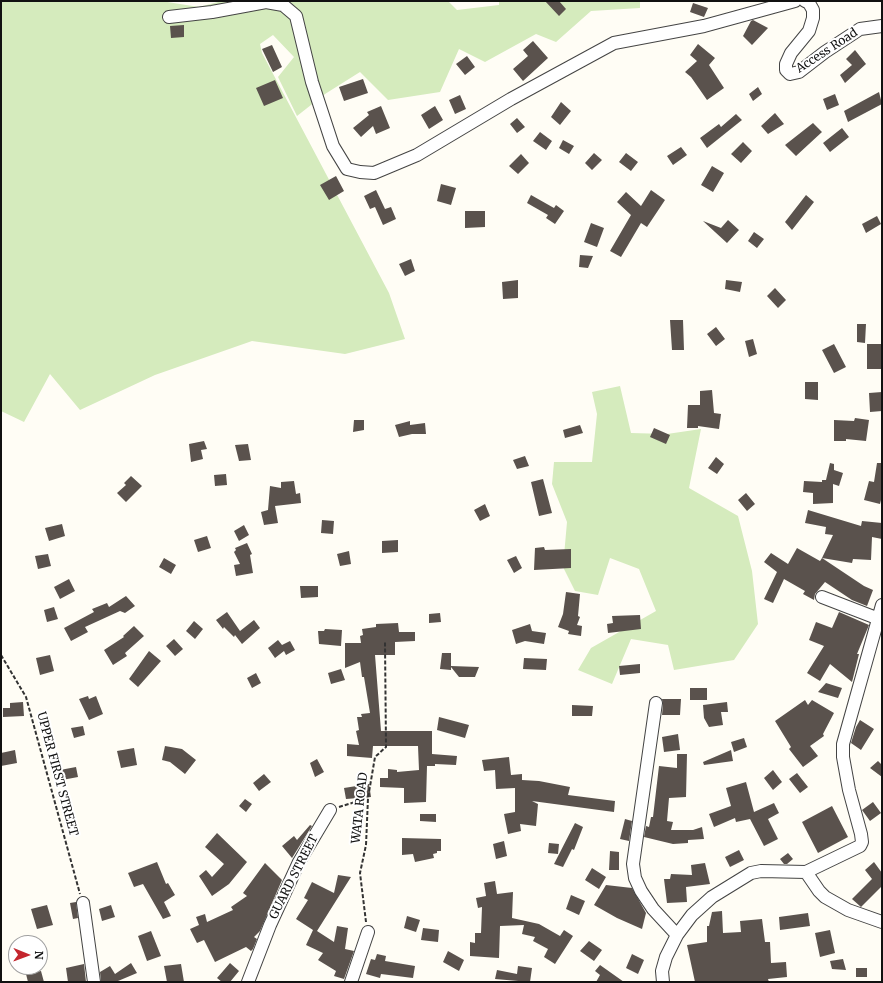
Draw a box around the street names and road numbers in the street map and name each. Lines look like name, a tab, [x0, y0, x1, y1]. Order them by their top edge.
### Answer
street label: Access Road	[794, 26, 860, 76]
street label: UPPER FIRST STREET	[33, 710, 81, 838]
street label: WATA ROAD	[349, 772, 371, 844]
street label: GUARD STREET	[266, 832, 322, 922]

